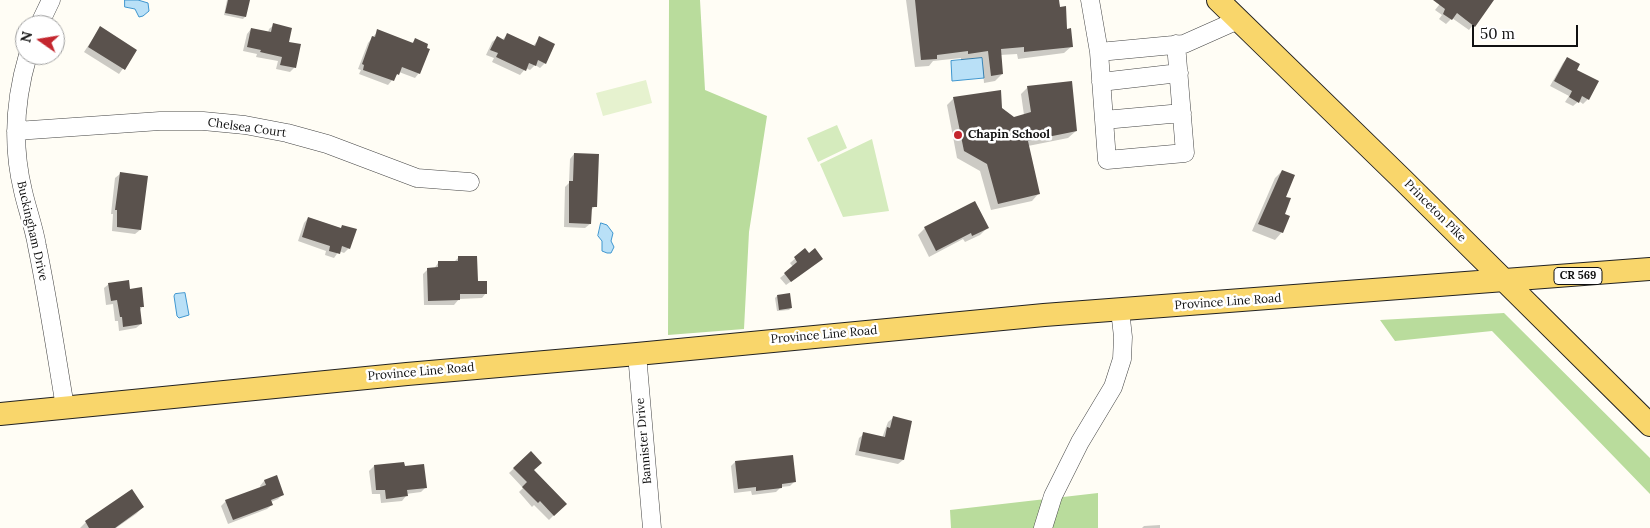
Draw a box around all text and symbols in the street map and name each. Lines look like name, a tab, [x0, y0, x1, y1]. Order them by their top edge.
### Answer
north arrow	[15, 15, 65, 65]
scale bar	[1475, 15, 1581, 47]
text: 50 m	[1480, 24, 1515, 43]
text: N	[16, 30, 36, 44]
street label: Chelsea Court	[207, 115, 287, 141]
place label: Chapin School	[968, 128, 1050, 142]
marker: Chapin School	[952, 129, 964, 141]
street label: Princeton Pike	[1401, 177, 1469, 245]
street label: Buckingham Drive	[13, 180, 51, 282]
road number: CR 569	[1554, 268, 1602, 284]
street label: Province Line Road	[1174, 291, 1282, 313]
street label: Province Line Road	[770, 323, 878, 347]
street label: Province Line Road	[367, 360, 475, 384]
street label: Bannister Drive	[633, 397, 655, 485]

